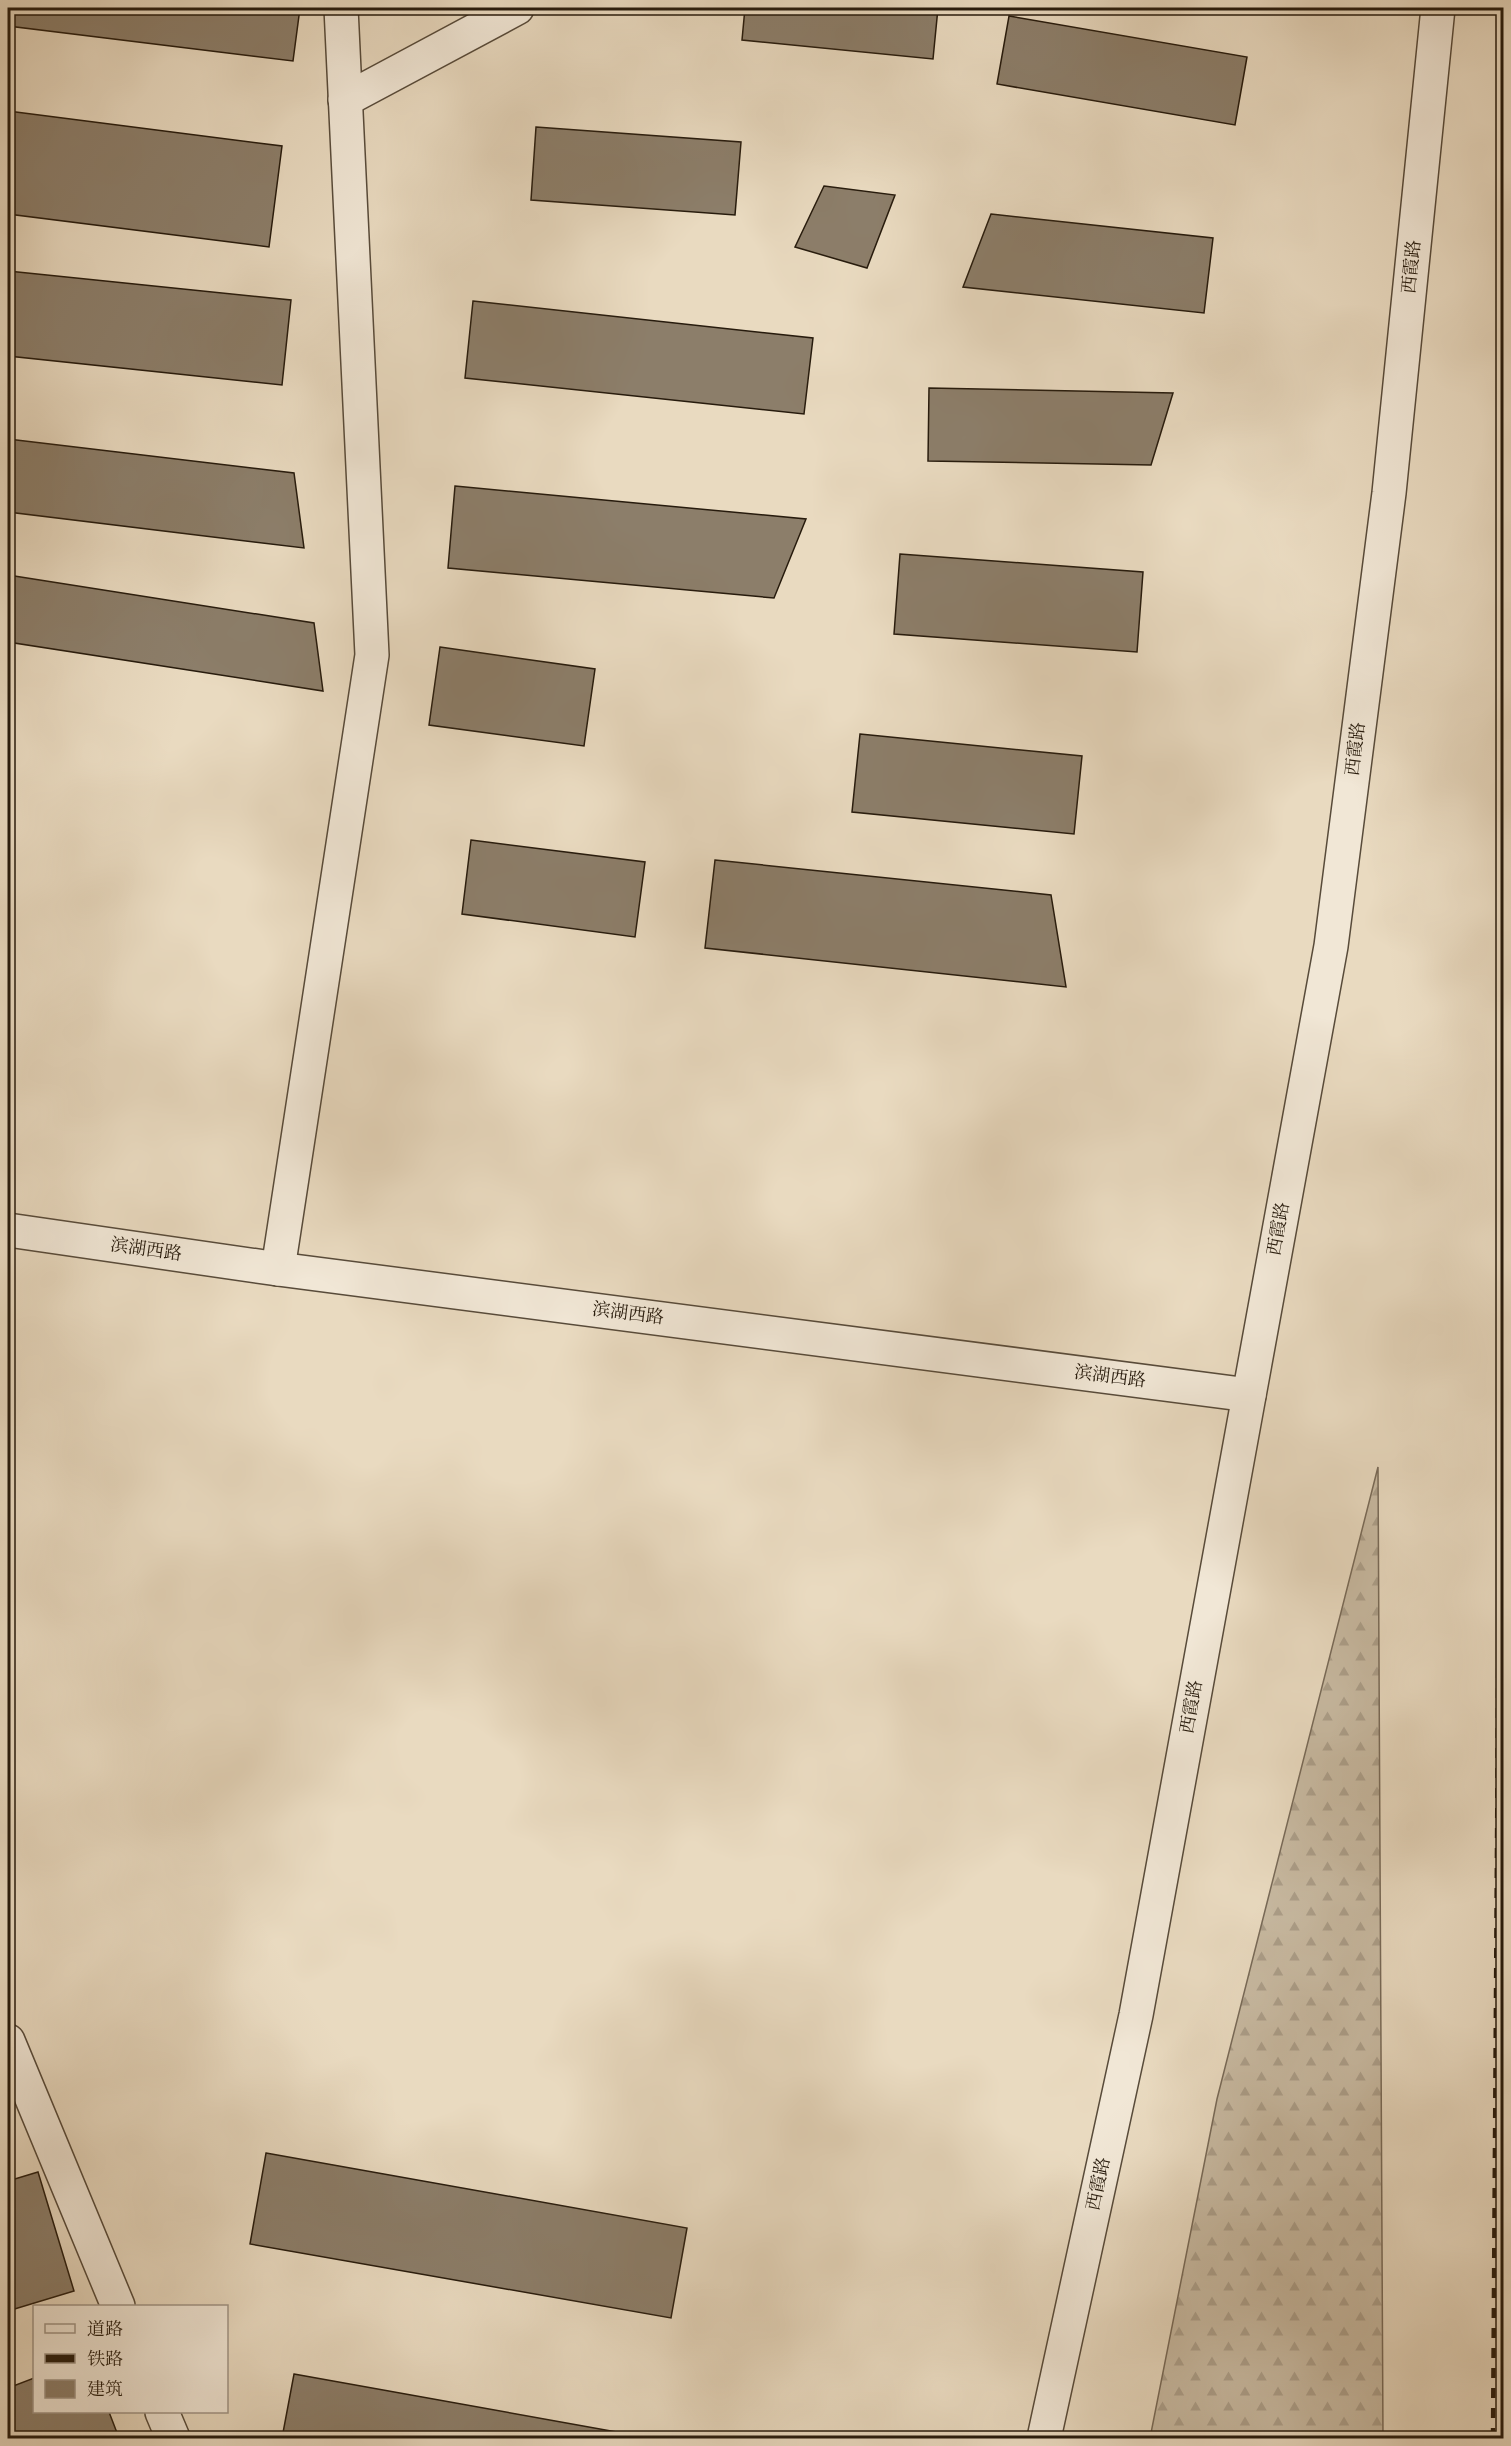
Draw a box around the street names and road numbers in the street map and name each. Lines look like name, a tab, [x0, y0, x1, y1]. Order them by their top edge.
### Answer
street label: 西霞路	[1398, 239, 1424, 295]
street label: 西霞路	[1342, 721, 1368, 777]
street label: 西霞路	[1263, 1201, 1293, 1257]
street label: 滨湖西路	[109, 1234, 183, 1264]
street label: 滨湖西路	[591, 1299, 665, 1327]
street label: 滨湖西路	[1073, 1362, 1147, 1390]
street label: 西霞路	[1176, 1679, 1206, 1735]
street label: 西霞路	[1083, 2155, 1113, 2212]

